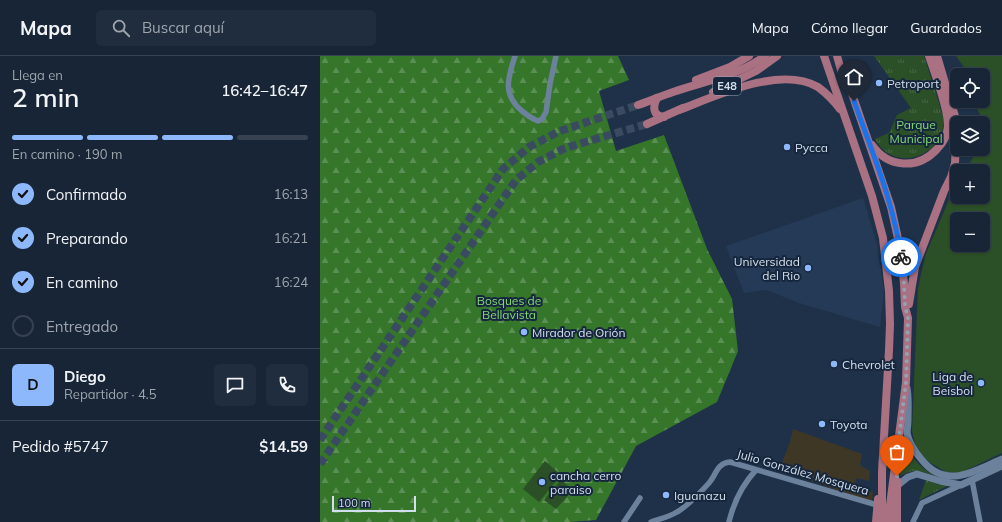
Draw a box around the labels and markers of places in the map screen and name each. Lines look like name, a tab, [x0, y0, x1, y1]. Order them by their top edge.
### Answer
pin	[837, 60, 871, 101]
place label: Petroport	[887, 76, 939, 91]
marker: Petroport	[874, 78, 884, 88]
place label: Pycca	[795, 140, 828, 155]
marker: Pycca	[782, 142, 792, 152]
place label: Universidad del Rio	[734, 254, 800, 283]
marker: Universidad del Rio	[803, 263, 813, 273]
place label: Mirador de Orión	[532, 325, 625, 340]
marker: Mirador de Orión	[519, 327, 529, 337]
place label: Chevrolet	[842, 357, 895, 372]
marker: Chevrolet	[829, 359, 839, 369]
place label: Liga de Beisbol	[932, 369, 973, 398]
marker: Liga de Beisbol	[976, 378, 986, 388]
place label: Toyota	[830, 417, 868, 432]
marker: Toyota	[817, 419, 827, 429]
pin	[880, 435, 914, 476]
place label: cancha cerro paraiso	[550, 468, 621, 497]
marker: cancha cerro paraiso	[537, 477, 547, 487]
place label: Iguanazu	[674, 488, 726, 503]
marker: Iguanazu	[661, 490, 671, 500]

